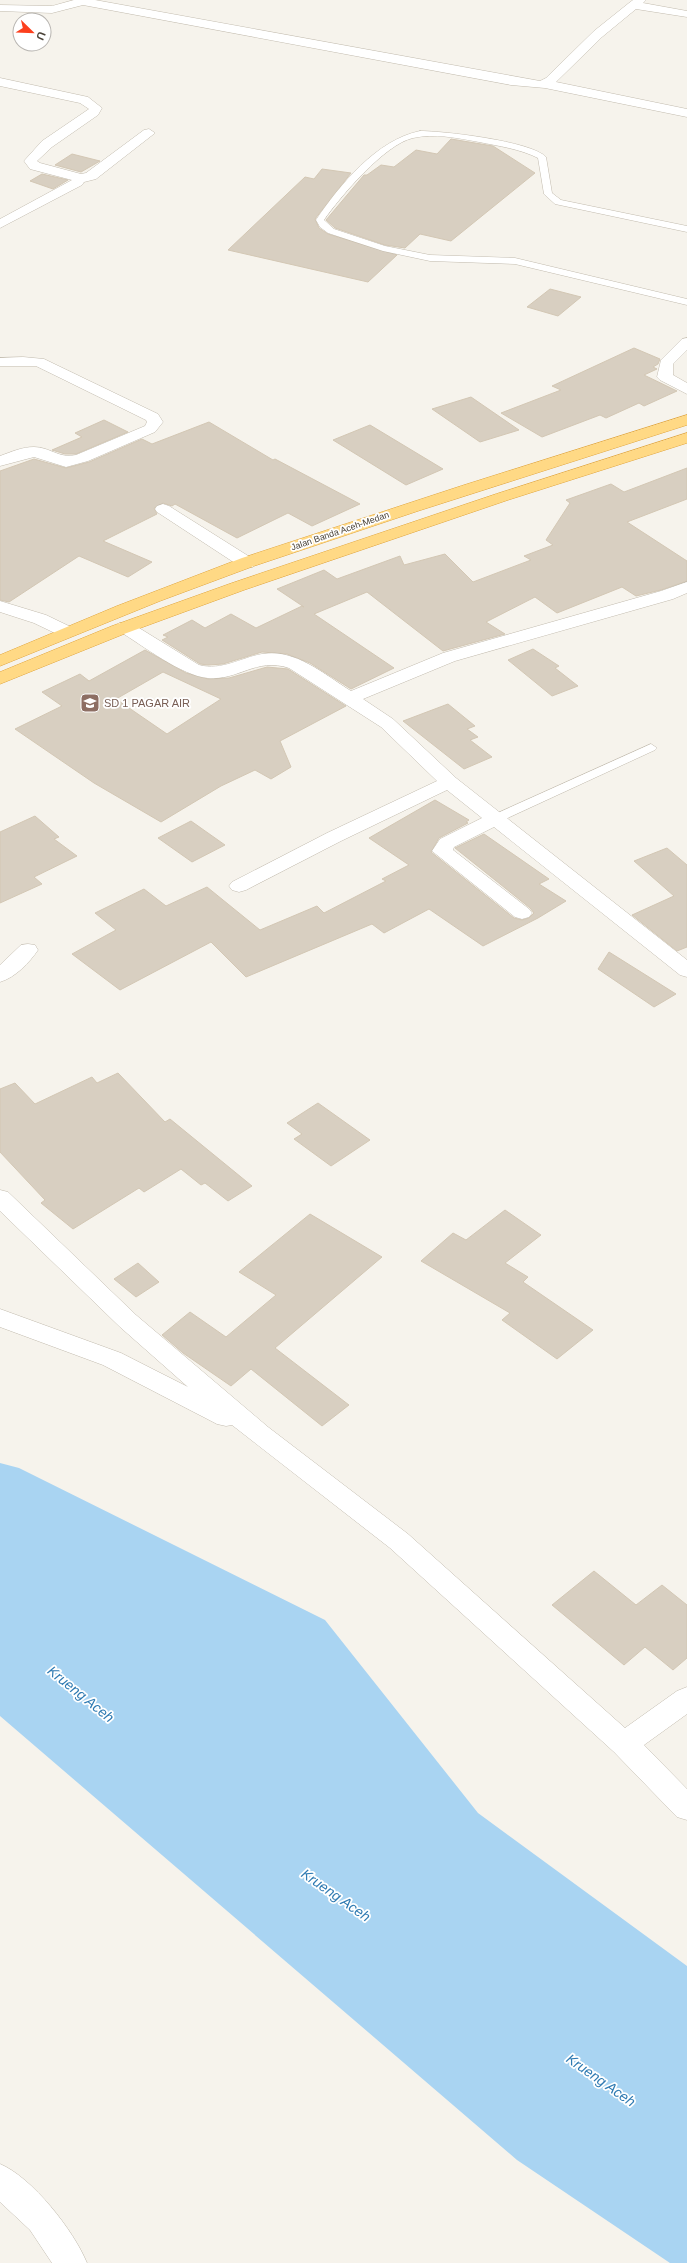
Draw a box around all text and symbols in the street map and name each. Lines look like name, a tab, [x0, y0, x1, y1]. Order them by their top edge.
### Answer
north arrow	[12, 12, 52, 52]
text: U	[34, 30, 48, 42]
street label: Jalan Banda Aceh-Medan	[290, 509, 390, 553]
school or university icon: SD 1 PAGAR AIR	[79, 692, 101, 714]
place label: SD 1 PAGAR AIR	[104, 697, 190, 709]
water label: Krueng Aceh	[45, 1662, 117, 1726]
water label: Krueng Aceh	[298, 1865, 374, 1925]
water label: Krueng Aceh	[563, 2050, 639, 2110]

